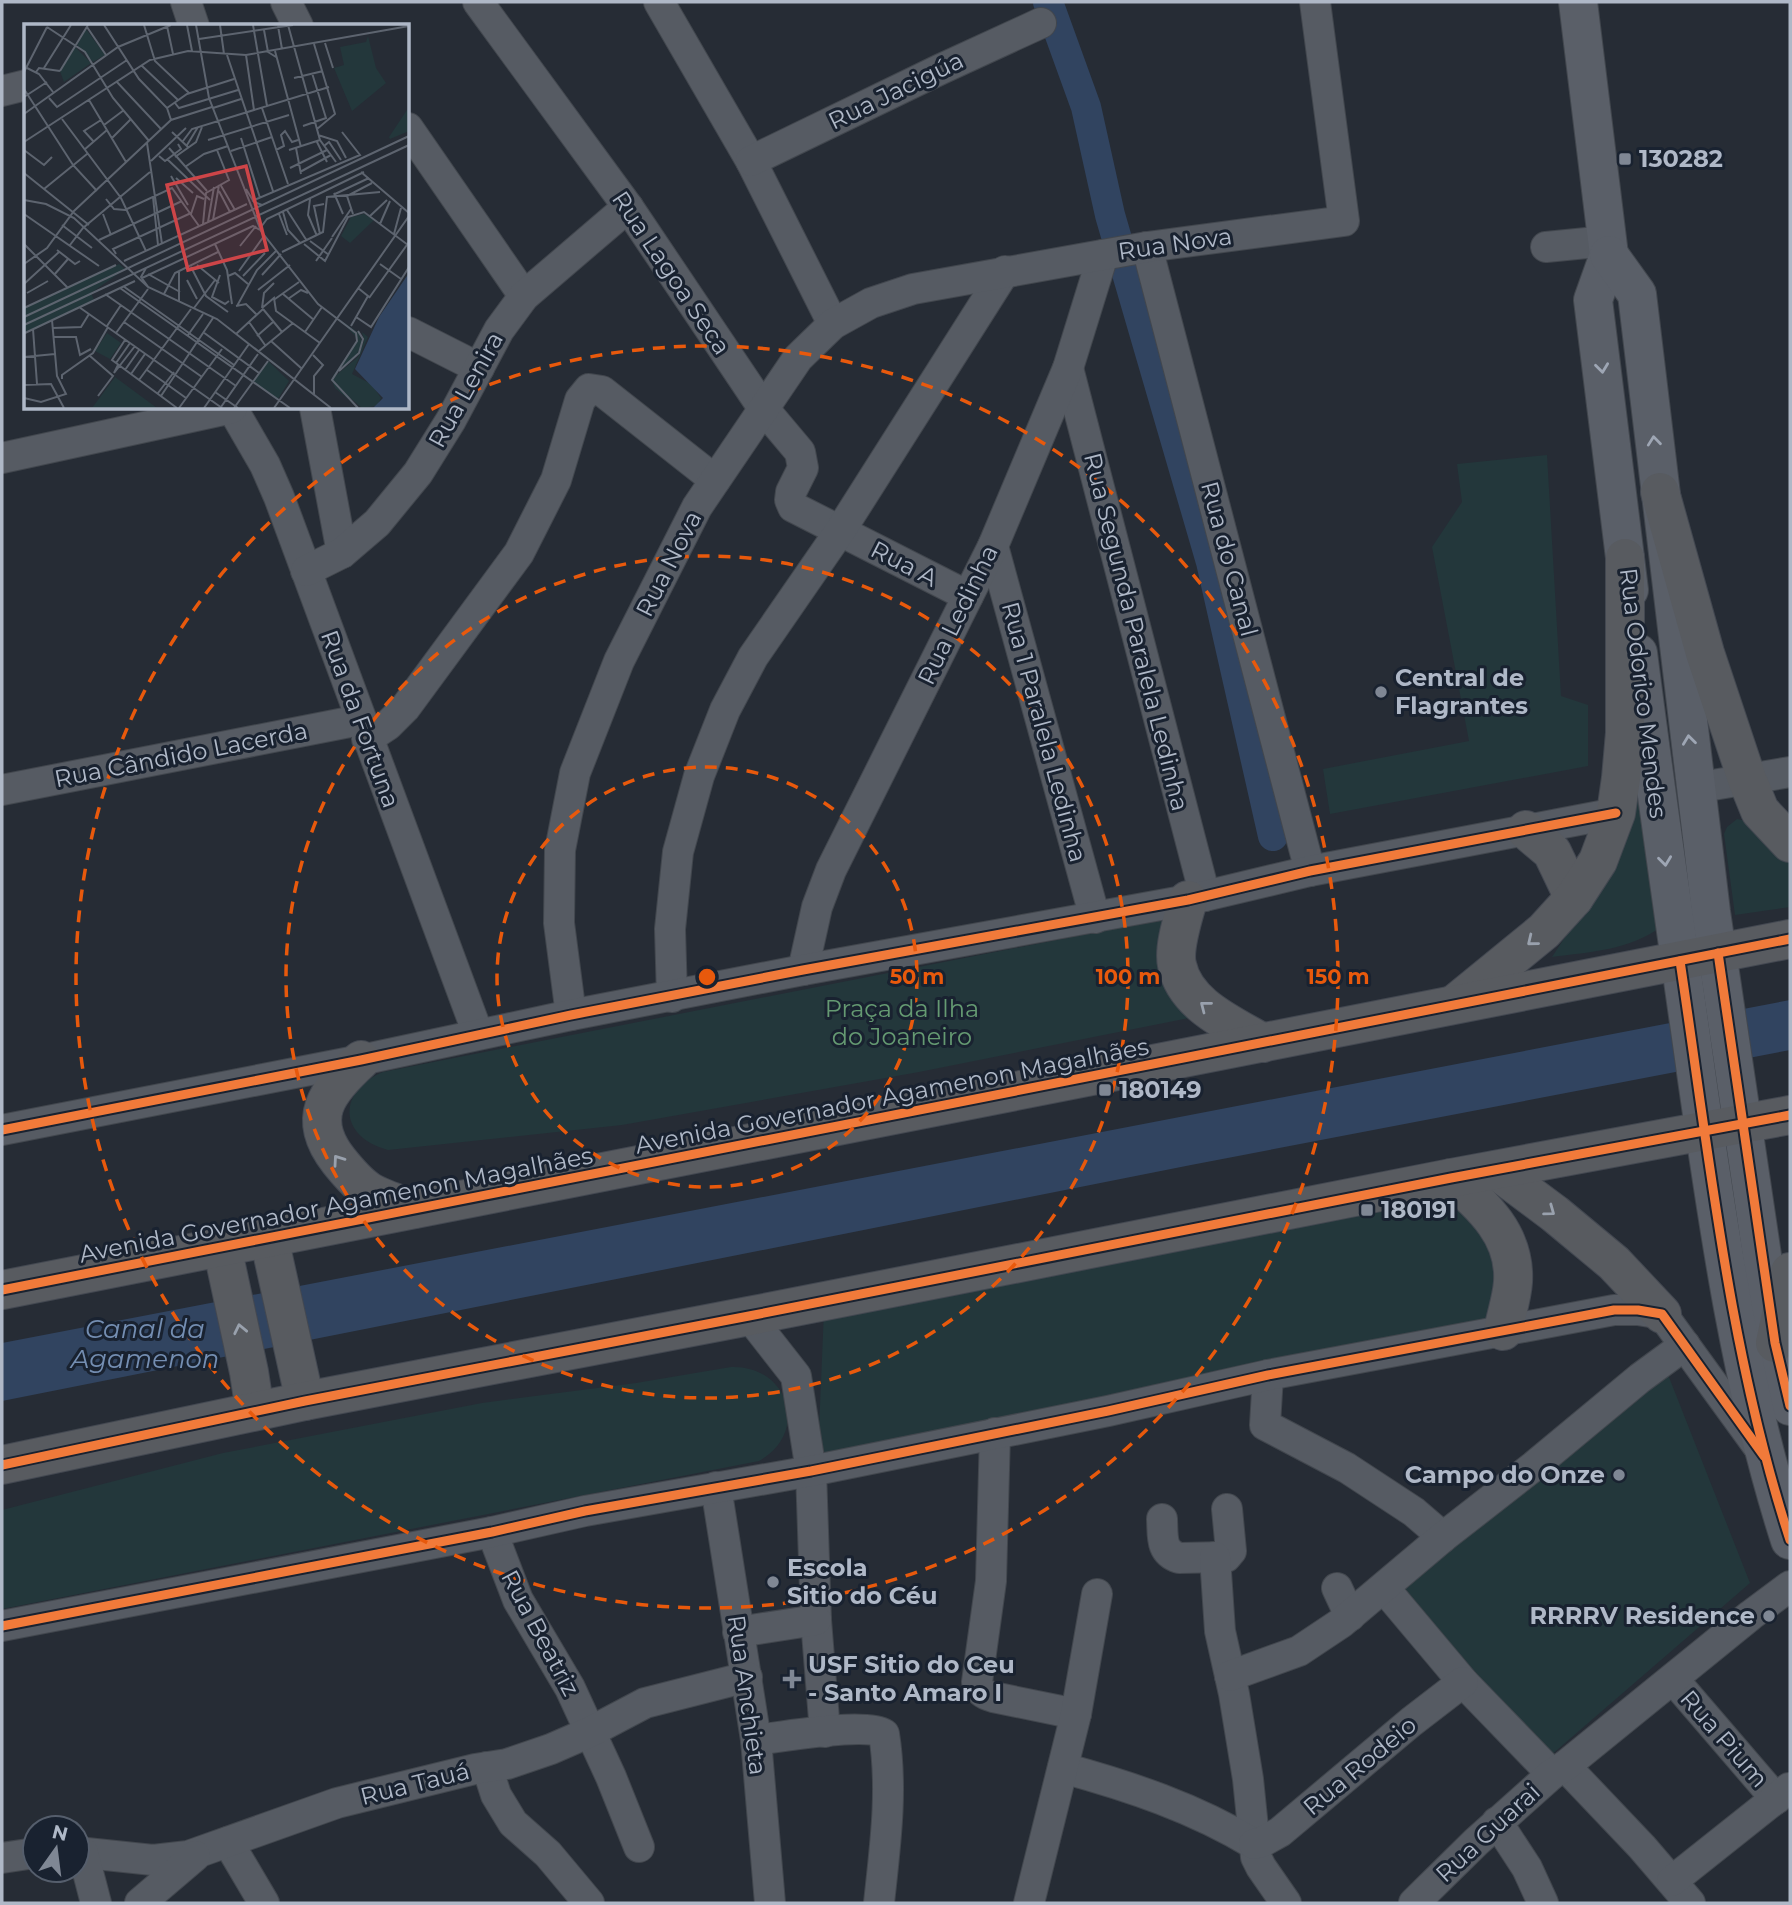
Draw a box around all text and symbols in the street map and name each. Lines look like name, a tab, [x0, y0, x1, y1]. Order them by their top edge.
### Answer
inset map	[24, 24, 410, 410]
street label: Rua Jacigúa	[824, 45, 968, 136]
place label: 130282	[1639, 144, 1723, 173]
marker: 130282	[1617, 151, 1633, 167]
street label: Rua Lagoa Seca	[606, 185, 737, 360]
street label: Rua Nova	[1116, 221, 1234, 266]
street label: Rua Lenira	[422, 327, 509, 453]
one-way arrow	[1594, 362, 1609, 374]
one-way arrow	[1647, 435, 1662, 447]
street label: Rua Segunda Paralela Ledinha	[1078, 450, 1195, 814]
street label: Rua do Canal	[1195, 478, 1264, 640]
street label: Rua Nova	[630, 506, 708, 622]
street label: Rua A	[866, 534, 943, 593]
street label: Rua Ledinha	[911, 540, 1004, 689]
street label: Rua Odorico Mendes	[1614, 566, 1673, 820]
street label: Rua 1 Paralela Ledinha	[996, 599, 1093, 865]
street label: Rua da Fortuna	[315, 626, 406, 812]
place label: Central de Flagrantes	[1395, 663, 1528, 720]
marker: Central de Flagrantes	[1373, 684, 1389, 700]
street label: Rua Cândido Lacerda	[52, 716, 310, 793]
one-way arrow	[1682, 734, 1697, 746]
one-way arrow	[1657, 855, 1672, 867]
one-way arrow	[1528, 933, 1541, 945]
text: 50 m	[890, 964, 944, 989]
text: 100 m	[1096, 964, 1160, 989]
text: 150 m	[1307, 964, 1369, 989]
centre of rings	[695, 965, 719, 989]
park label: Praça da Ilha do Joaneiro	[825, 994, 979, 1051]
one-way arrow	[1201, 1002, 1213, 1015]
street label: Avenida Governador Agamenon Magalhães	[633, 1031, 1151, 1160]
place label: 180149	[1119, 1075, 1202, 1104]
marker: 180149	[1097, 1082, 1113, 1098]
street label: Avenida Governador Agamenon Magalhães	[77, 1140, 595, 1269]
one-way arrow	[334, 1155, 347, 1168]
place label: 180191	[1381, 1195, 1456, 1224]
marker: 180191	[1359, 1202, 1375, 1218]
one-way arrow	[1542, 1203, 1555, 1215]
water label: Canal da Agamenon	[69, 1313, 219, 1375]
one-way arrow	[233, 1323, 248, 1335]
place label: Campo do Onze	[1405, 1460, 1605, 1489]
marker: Campo do Onze	[1611, 1467, 1627, 1483]
place label: Escola Sitio do Céu	[787, 1553, 937, 1610]
street label: Rua Beatriz	[495, 1565, 586, 1701]
marker: Escola Sitio do Céu	[765, 1574, 781, 1590]
place label: RRRRV Residence	[1529, 1601, 1755, 1630]
marker: RRRRV Residence	[1761, 1608, 1777, 1624]
street label: Rua Anchieta	[722, 1613, 773, 1777]
place label: USF Sitio do Ceu - Santo Amaro I	[808, 1650, 1015, 1707]
marker: USF Sitio do Ceu - Santo Amaro I	[782, 1669, 802, 1689]
street label: Rua Pium	[1674, 1684, 1774, 1793]
street label: Rua Rodeio	[1297, 1710, 1422, 1821]
street label: Rua Tauá	[357, 1756, 472, 1811]
street label: Rua Guarai	[1429, 1777, 1546, 1888]
north arrow	[21, 1814, 91, 1884]
text: N	[50, 1820, 70, 1846]

